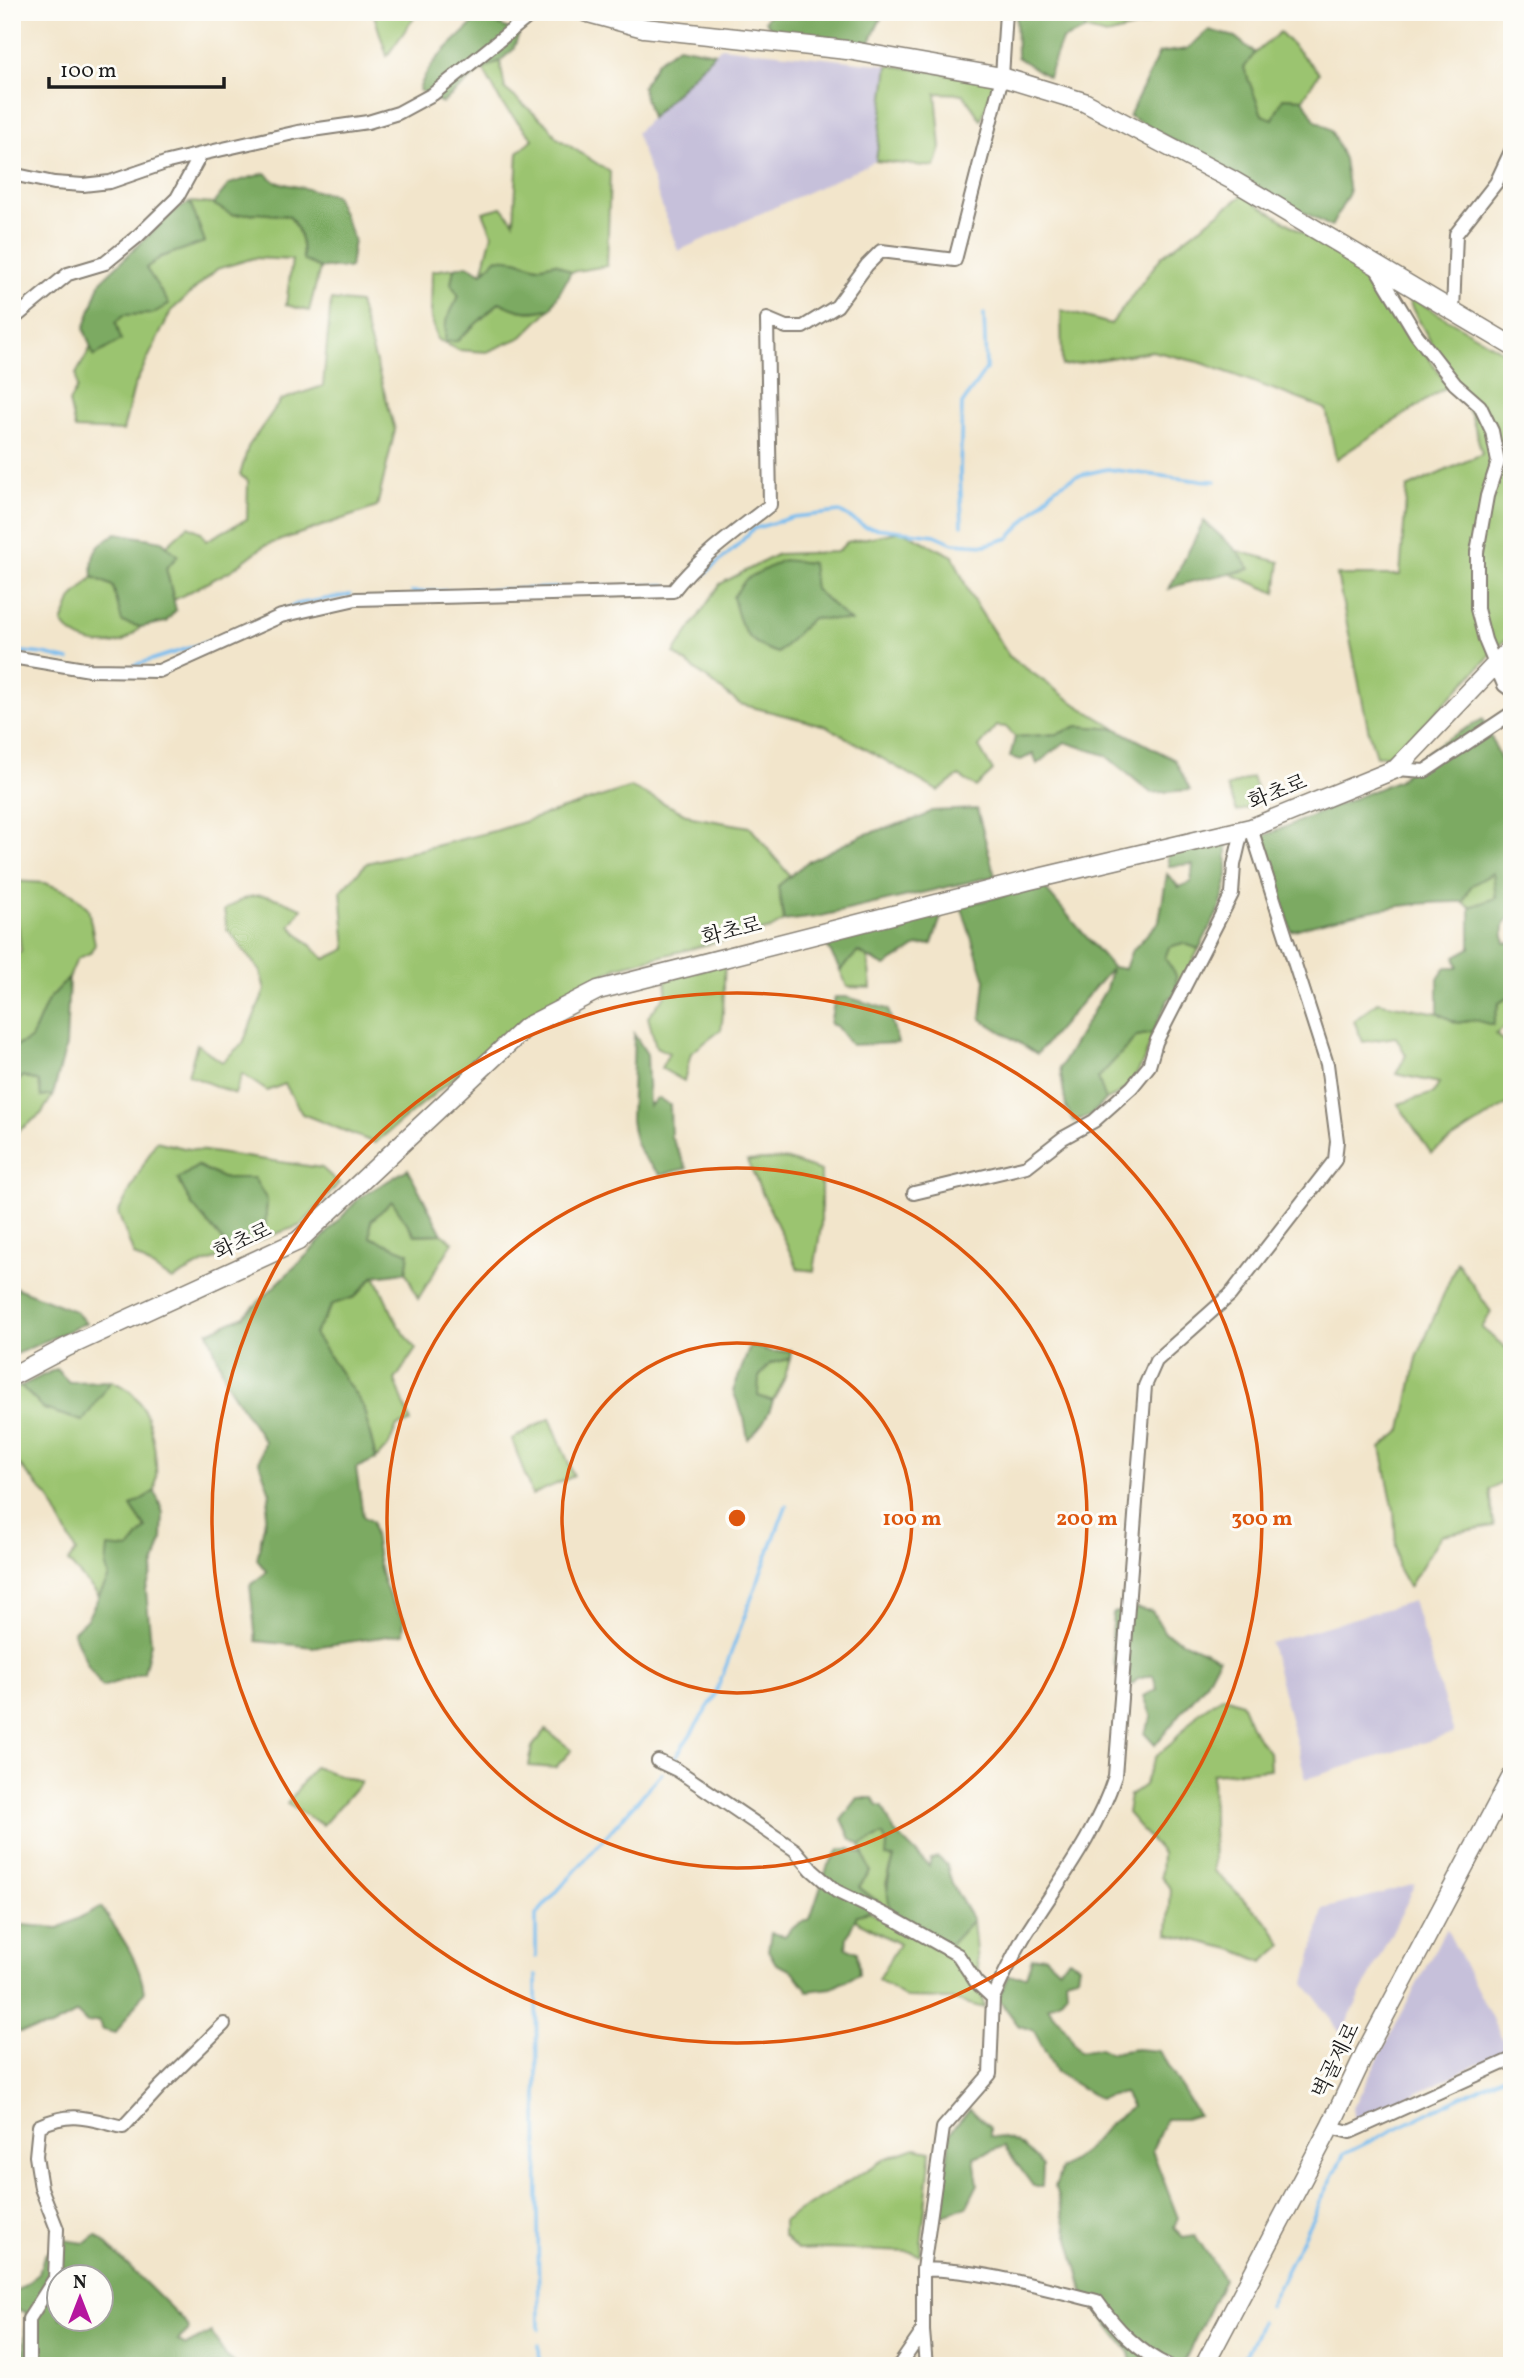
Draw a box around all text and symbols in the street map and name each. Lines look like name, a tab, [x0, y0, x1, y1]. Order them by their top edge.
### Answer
scale bar	[49, 46, 224, 90]
text: 100 m	[60, 57, 117, 86]
street label: 화초로	[1244, 768, 1312, 818]
street label: 화초로	[699, 911, 765, 953]
street label: 화초로	[209, 1216, 277, 1268]
text: 100 m	[882, 1505, 942, 1534]
text: 200 m	[1056, 1505, 1118, 1534]
text: 300 m	[1232, 1505, 1292, 1534]
centre of rings	[725, 1506, 749, 1530]
street label: 벽골제로	[1306, 2018, 1368, 2104]
north arrow	[46, 2262, 116, 2332]
text: N	[73, 2270, 87, 2296]

